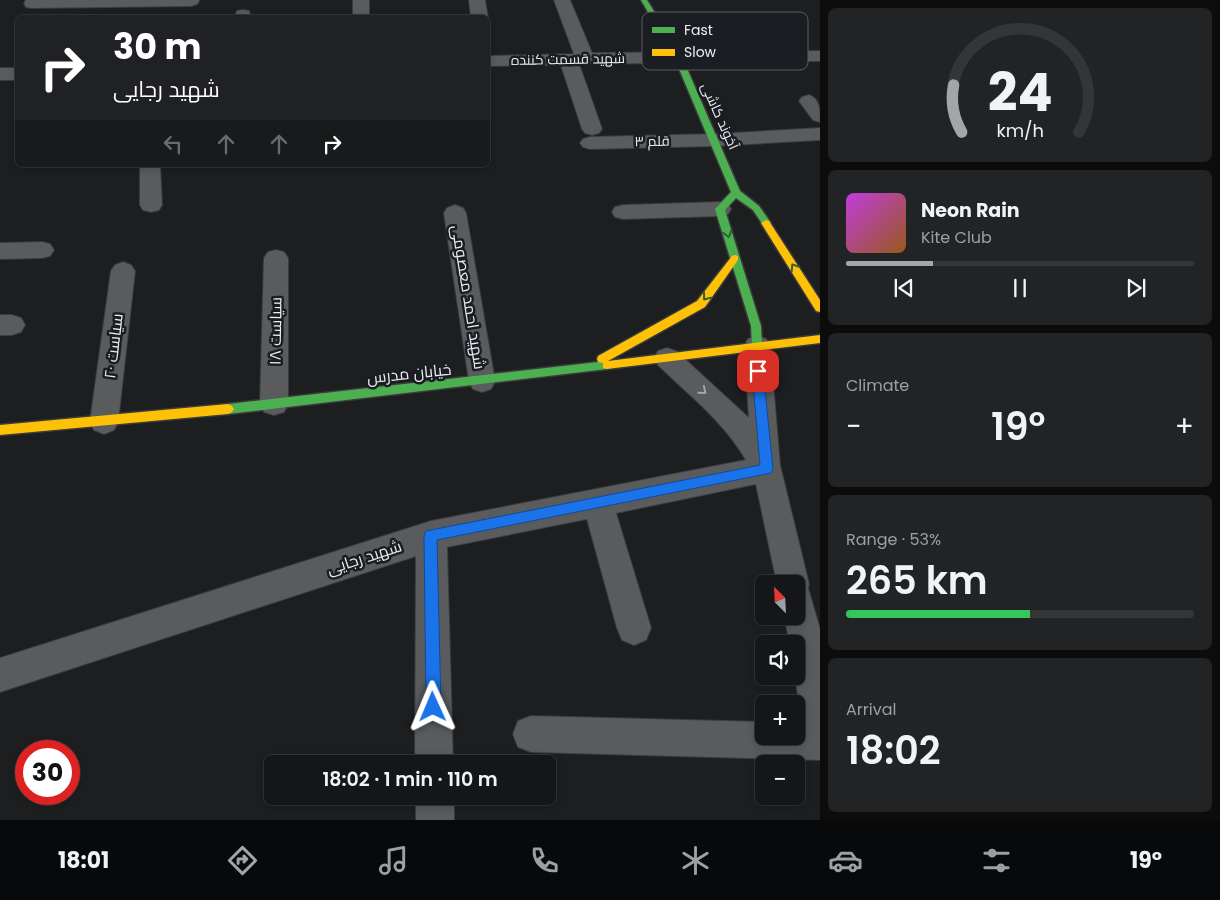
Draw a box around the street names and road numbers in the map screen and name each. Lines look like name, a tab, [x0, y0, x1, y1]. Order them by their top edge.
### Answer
street label: شهید قسمت کننده	[511, 48, 625, 70]
street label: آخوند کاشی	[696, 79, 744, 153]
street label: قلم ۳	[634, 131, 670, 151]
street label: شهید احمد معصومی	[446, 223, 491, 371]
street label: سیاست ۱۸	[263, 297, 288, 365]
street label: سیاست ۲۰	[98, 312, 129, 380]
street label: خیابان مدرس	[366, 358, 452, 389]
street label: شهید رجایی	[324, 535, 405, 580]

